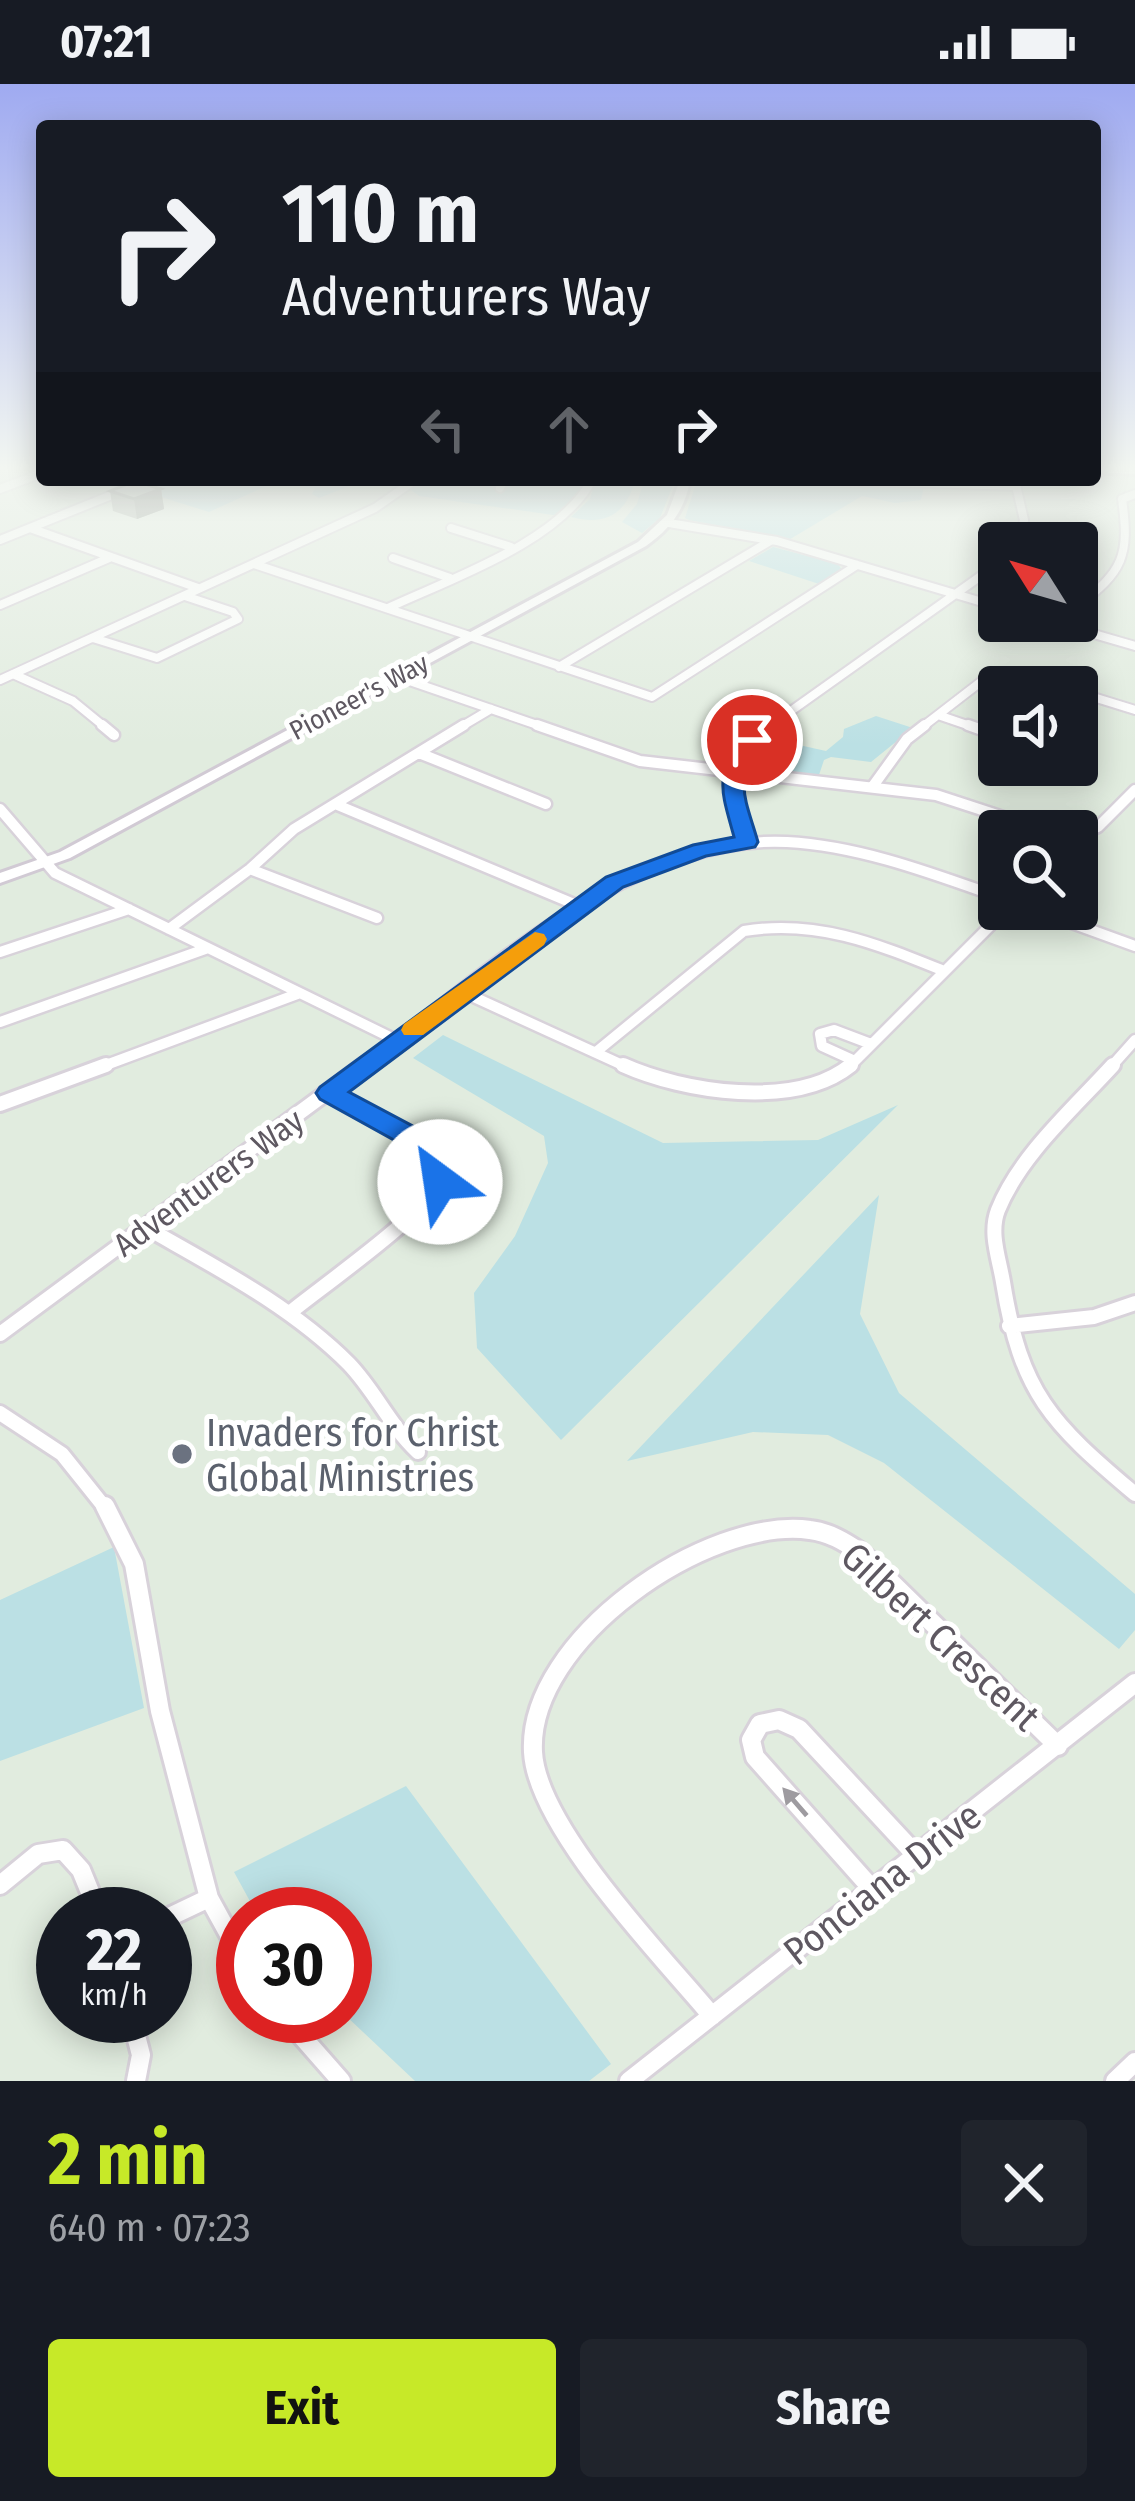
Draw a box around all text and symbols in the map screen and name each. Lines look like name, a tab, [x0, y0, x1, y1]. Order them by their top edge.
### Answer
text: 07:21	[60, 15, 152, 69]
text: 110 m	[282, 163, 479, 264]
icon: right	[84, 168, 240, 324]
text: Adventurers Way	[282, 265, 651, 329]
icon: left	[410, 396, 476, 462]
icon: ahead	[536, 396, 602, 462]
icon: right	[662, 396, 728, 462]
north arrow	[978, 522, 1098, 642]
map controls	[978, 522, 1098, 930]
street label: Pioneer's Way	[284, 647, 434, 747]
button: sound	[978, 666, 1098, 786]
pin	[701, 689, 803, 791]
icon: arrive	[719, 707, 785, 773]
button: search	[978, 810, 1098, 930]
street label: Adventurers Way	[106, 1100, 312, 1265]
position arrow	[377, 1119, 503, 1245]
place label: Invaders for Christ Global Ministries	[206, 1410, 499, 1501]
marker: Invaders for Christ Global Ministries	[169, 1441, 195, 1467]
street label: Gilbert Crescent	[832, 1533, 1049, 1740]
one-way arrow	[782, 1788, 809, 1817]
street label: Ponciana Drive	[775, 1793, 990, 1975]
speed limit sign: 30	[216, 1887, 372, 2043]
text: 22	[86, 1914, 142, 1986]
text: km/h	[81, 1977, 147, 2013]
text: 2 min	[48, 2117, 208, 2203]
button: close	[961, 2120, 1087, 2246]
text: 640 m · 07:23	[48, 2205, 251, 2251]
button: Exit	[48, 2339, 556, 2477]
button: Share	[580, 2339, 1087, 2477]

